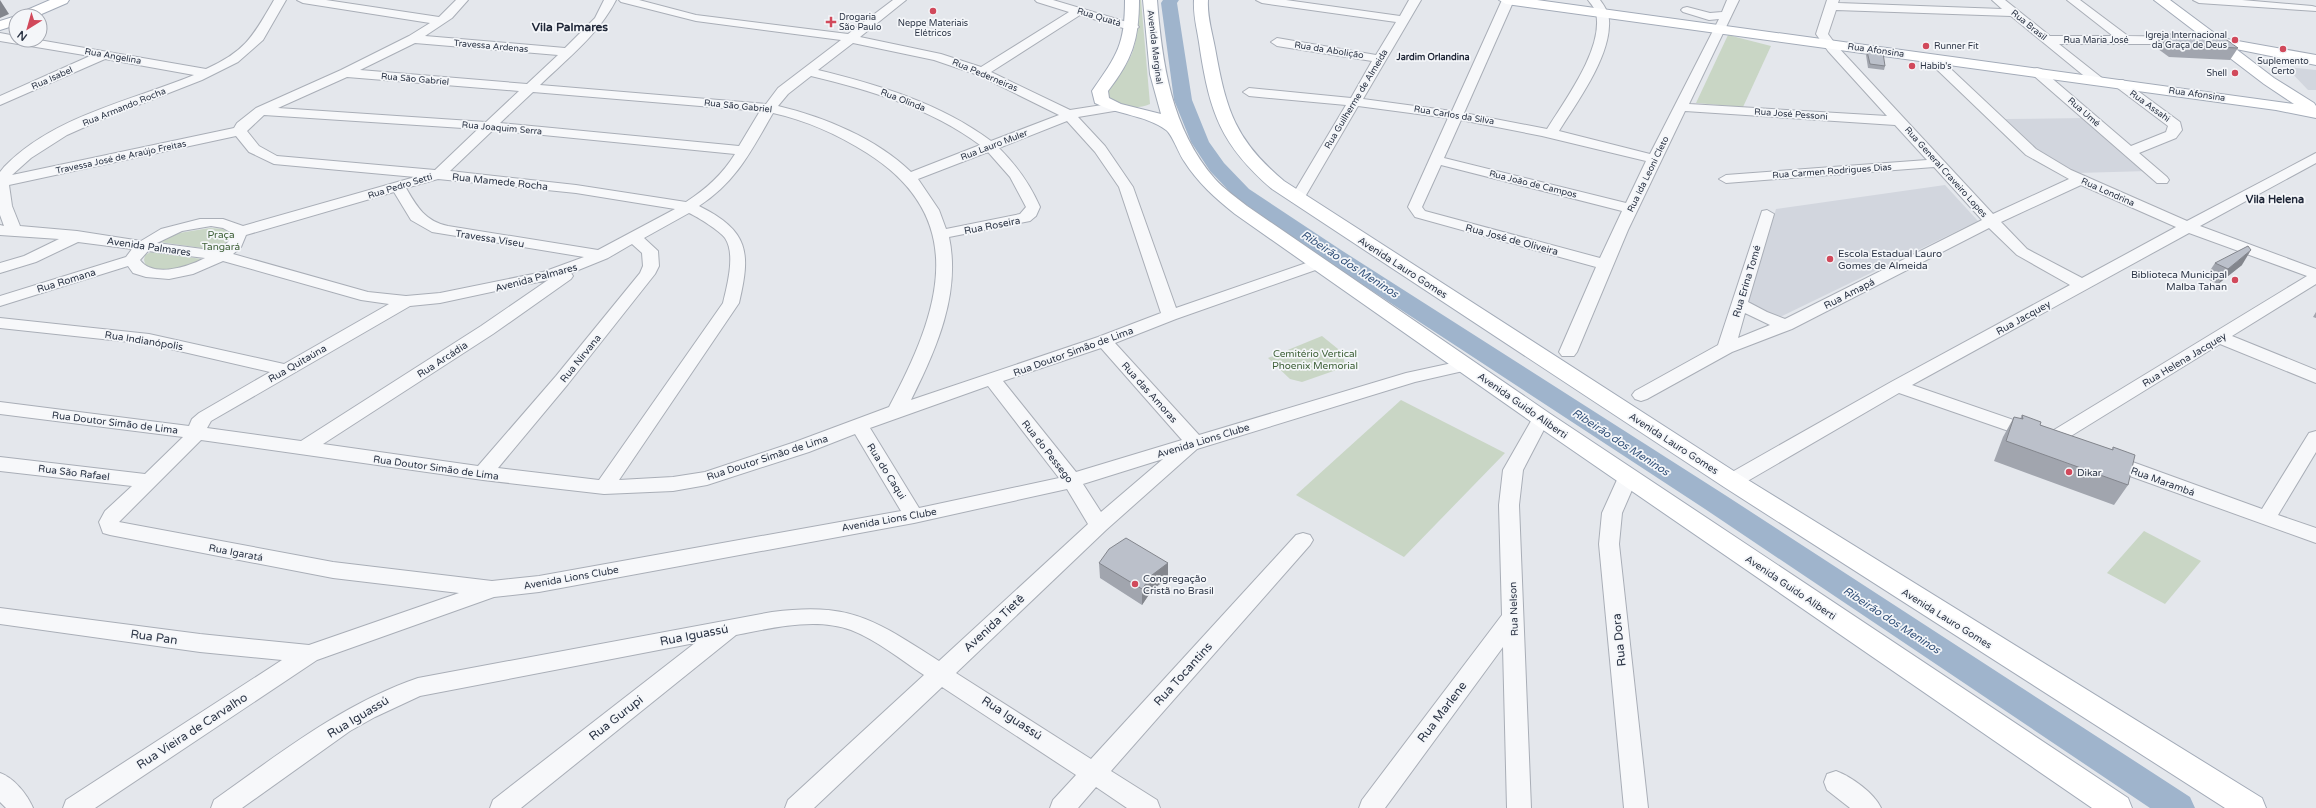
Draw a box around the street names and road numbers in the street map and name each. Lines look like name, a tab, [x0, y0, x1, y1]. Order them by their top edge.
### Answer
street label: Rua Quatá	[1076, 6, 1122, 29]
street label: Rua Brasil	[2009, 8, 2049, 43]
street label: Avenida Marginal	[1144, 9, 1165, 85]
street label: Rua Maria José	[2063, 35, 2129, 46]
street label: Travessa Ardenas	[453, 38, 529, 55]
street label: Rua da Abolição	[1293, 40, 1365, 61]
street label: Rua Afonsina	[1847, 41, 1905, 60]
street label: Rua Angelina	[84, 46, 142, 67]
street label: Rua Guilherme de Almeida	[1322, 48, 1391, 151]
street label: Rua Pederneiras	[950, 57, 1019, 94]
street label: Rua Isabel	[30, 64, 75, 92]
street label: Rua São Gabriel	[380, 71, 449, 88]
street label: Rua Afonsina	[2168, 85, 2226, 104]
street label: Rua Armando Rocha	[81, 86, 167, 129]
street label: Rua Olinda	[879, 87, 927, 114]
street label: Rua Assahi	[2127, 88, 2172, 125]
street label: Rua Umé	[2065, 95, 2102, 129]
street label: Rua São Gabriel	[703, 97, 772, 116]
street label: Rua Carlos da Silva	[1413, 104, 1495, 127]
street label: Rua José Pessoni	[1754, 106, 1828, 123]
street label: Rua Joaquim Serra	[461, 120, 543, 137]
street label: Rua General Craveiro Lopes	[1902, 125, 1989, 220]
street label: Rua Lauro Muler	[959, 127, 1030, 163]
street label: Rua Ida Leoni Cleto	[1625, 134, 1672, 214]
street label: Travessa José de Araújo Freitas	[55, 138, 187, 177]
street label: Rua Carmen Rodrigues Dias	[1772, 162, 1892, 181]
street label: Rua João de Campos	[1488, 168, 1578, 201]
street label: Rua Pedro Setti	[367, 171, 434, 202]
street label: Rua Mamede Rocha	[451, 171, 548, 193]
street label: Rua Londrina	[2079, 176, 2136, 209]
street label: Rua Roseira	[963, 215, 1021, 237]
street label: Rua José de Oliveira	[1464, 222, 1559, 258]
street label: Travessa Viseu	[455, 228, 525, 250]
street label: Avenida Lauro Gomes	[1355, 234, 1450, 301]
street label: Avenida Palmares	[106, 235, 192, 259]
street label: Rua Erina Tomé	[1730, 243, 1764, 319]
street label: Avenida Palmares	[494, 261, 579, 295]
street label: Rua Romana	[35, 266, 97, 296]
street label: Rua Amapá	[1822, 276, 1877, 312]
street label: Rua Jacquey	[1994, 298, 2053, 338]
street label: Rua Doutor Simão de Lima	[1012, 325, 1135, 379]
street label: Rua Indianópolis	[104, 329, 184, 353]
street label: Rua Helena Jacquey	[2140, 330, 2229, 390]
street label: Rua Nirvana	[558, 332, 604, 385]
street label: Rua Arcádia	[415, 339, 470, 381]
street label: Rua Quitaúna	[266, 342, 329, 385]
street label: Rua das Amoras	[1119, 360, 1180, 426]
street label: Avenida Guido Aliberti	[1475, 370, 1570, 441]
street label: Rua Doutor Simão de Lima	[51, 409, 179, 437]
street label: Avenida Lauro Gomes	[1626, 410, 1721, 477]
street label: Rua do Pessego	[1019, 418, 1075, 485]
street label: Avenida Lions Clube	[1155, 421, 1251, 461]
street label: Rua Doutor Simão de Lima	[705, 433, 829, 483]
street label: Rua do Caqui	[864, 441, 908, 502]
street label: Rua Doutor Simão de Lima	[372, 453, 500, 483]
street label: Rua São Rafael	[37, 463, 110, 483]
street label: Rua Marambá	[2129, 465, 2196, 499]
street label: Avenida Lions Clube	[841, 506, 938, 534]
street label: Rua Igaratá	[208, 542, 264, 564]
street label: Avenida Guido Aliberti	[1743, 553, 1838, 623]
street label: Avenida Lions Clube	[523, 564, 620, 592]
street label: Rua Nelson	[1507, 582, 1521, 636]
street label: Avenida Lauro Gomes	[1899, 586, 1994, 652]
street label: Avenida Tietê	[961, 591, 1027, 655]
street label: Rua Dora	[1609, 613, 1629, 667]
street label: Rua Iguassú	[659, 622, 729, 648]
street label: Rua Pan	[129, 627, 179, 647]
street label: Rua Tocantins	[1151, 639, 1215, 709]
street label: Rua Marlene	[1415, 679, 1470, 745]
street label: Rua Vieira de Carvalho	[134, 690, 250, 772]
street label: Rua Iguassú	[325, 693, 391, 741]
street label: Rua Gurupi	[586, 693, 646, 743]
street label: Rua Iguassú	[979, 693, 1045, 743]

